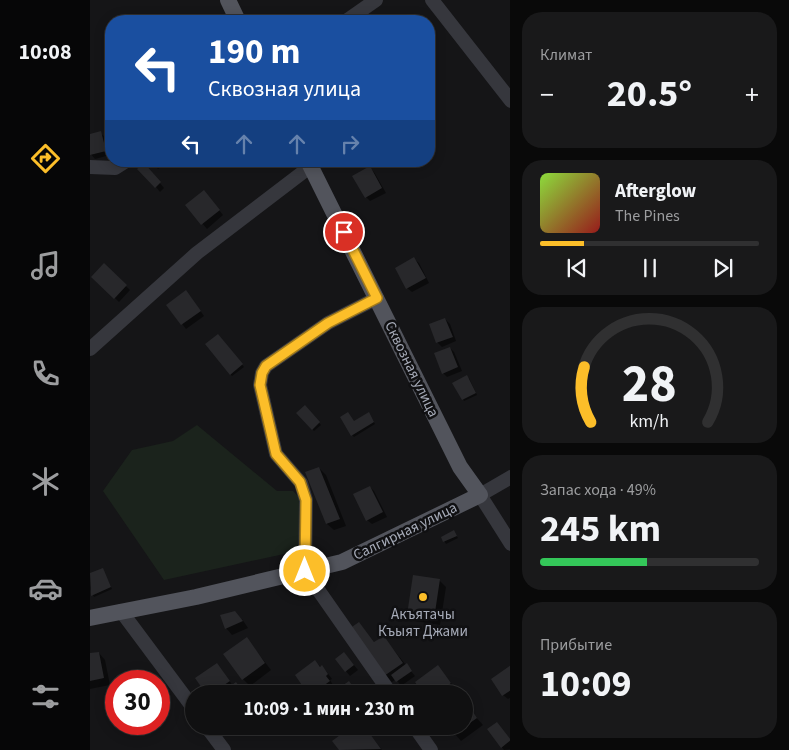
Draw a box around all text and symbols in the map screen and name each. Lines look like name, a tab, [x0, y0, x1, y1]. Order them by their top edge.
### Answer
text: 190 m	[208, 27, 300, 77]
icon: left	[125, 35, 190, 100]
text: 10:08	[18, 36, 72, 68]
text: Климат	[540, 44, 592, 66]
text: 20.5°	[607, 67, 692, 121]
text: Сквозная улица	[208, 73, 361, 105]
text: −	[540, 75, 554, 115]
text: +	[745, 75, 759, 115]
icon: left	[177, 130, 205, 158]
icon: ahead	[230, 130, 258, 158]
icon: ahead	[283, 130, 311, 158]
icon: right	[336, 130, 364, 158]
icon: directions	[28, 141, 63, 176]
text: Afterglow	[615, 178, 696, 205]
text: The Pines	[615, 205, 680, 227]
pin	[323, 211, 365, 253]
icon: arrive	[330, 218, 358, 246]
icon: music	[28, 248, 63, 283]
icon: previous	[563, 254, 591, 282]
icon: pause	[636, 254, 664, 282]
icon: next	[709, 254, 737, 282]
street label: Сквозная улица	[379, 318, 444, 421]
text: 28	[622, 348, 677, 422]
icon: phone	[28, 356, 63, 391]
text: km/h	[630, 409, 669, 434]
icon: climate	[28, 464, 63, 499]
text: Запас хода · 49%	[540, 479, 656, 501]
street label: Салгирная улица	[350, 497, 461, 566]
text: 245 km	[540, 502, 661, 556]
position arrow	[278, 544, 330, 596]
icon: car	[28, 571, 63, 606]
marker: Акъятачы Къыят Джами	[417, 591, 429, 603]
place label: Акъятачы Къыят Джами	[378, 604, 468, 642]
text: Прибытие	[540, 634, 612, 656]
text: 10:09	[540, 657, 632, 711]
speed limit sign: 30	[105, 670, 170, 735]
icon: filters	[28, 679, 63, 714]
text: 10:09 · 1 мин · 230 m	[243, 696, 415, 723]

